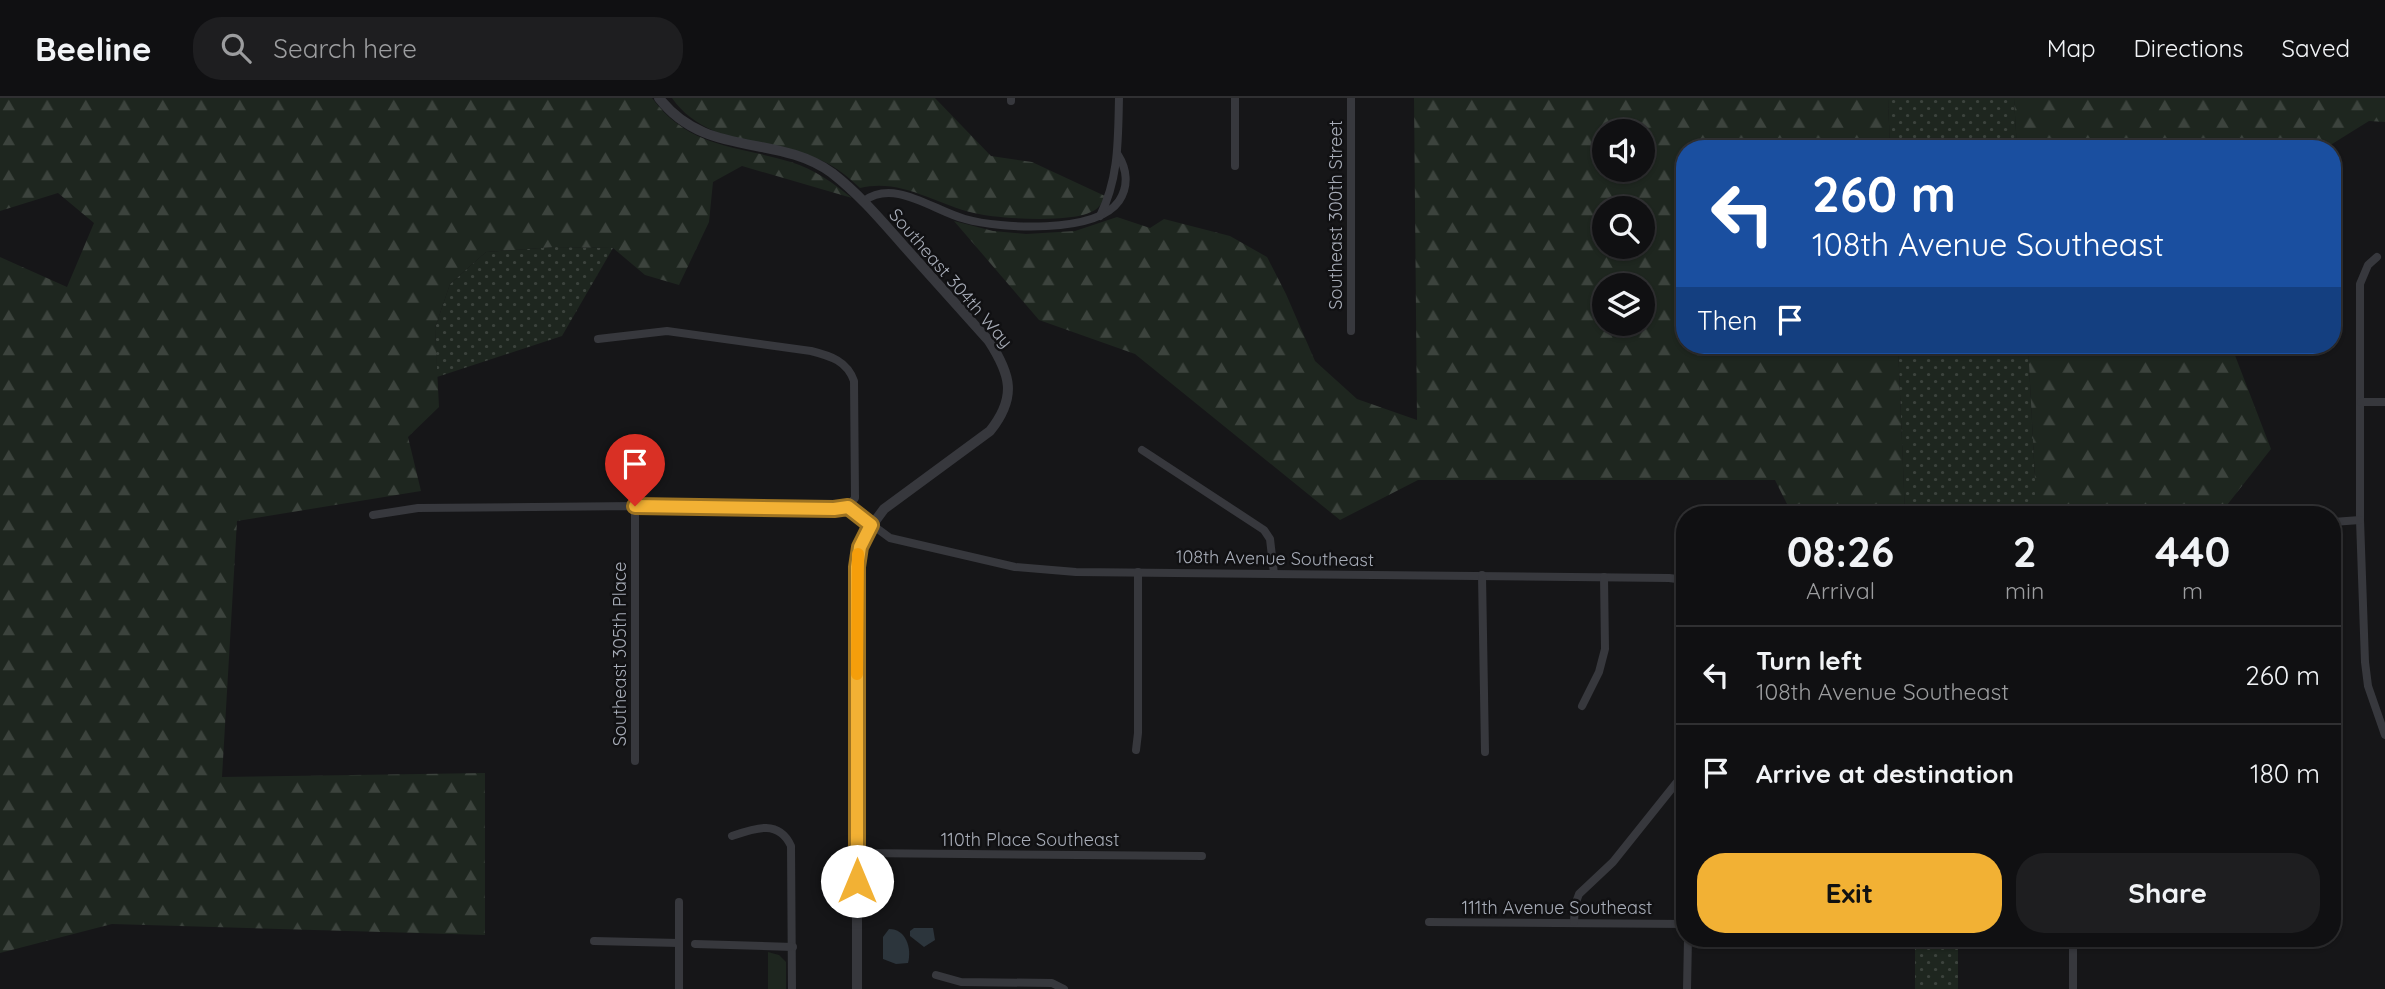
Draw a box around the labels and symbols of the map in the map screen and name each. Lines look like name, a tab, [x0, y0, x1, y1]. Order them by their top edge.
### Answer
street label: Southeast 300th Street	[1324, 120, 1347, 310]
street label: Southeast 304th Way	[884, 204, 1018, 352]
pin	[605, 434, 665, 506]
street label: 108th Avenue Southeast	[1176, 545, 1374, 571]
street label: Southeast 305th Place	[608, 562, 631, 746]
street label: 110th Place Southeast	[941, 828, 1119, 851]
position arrow	[820, 844, 894, 918]
street label: 111th Avenue Southeast	[1462, 896, 1652, 919]

